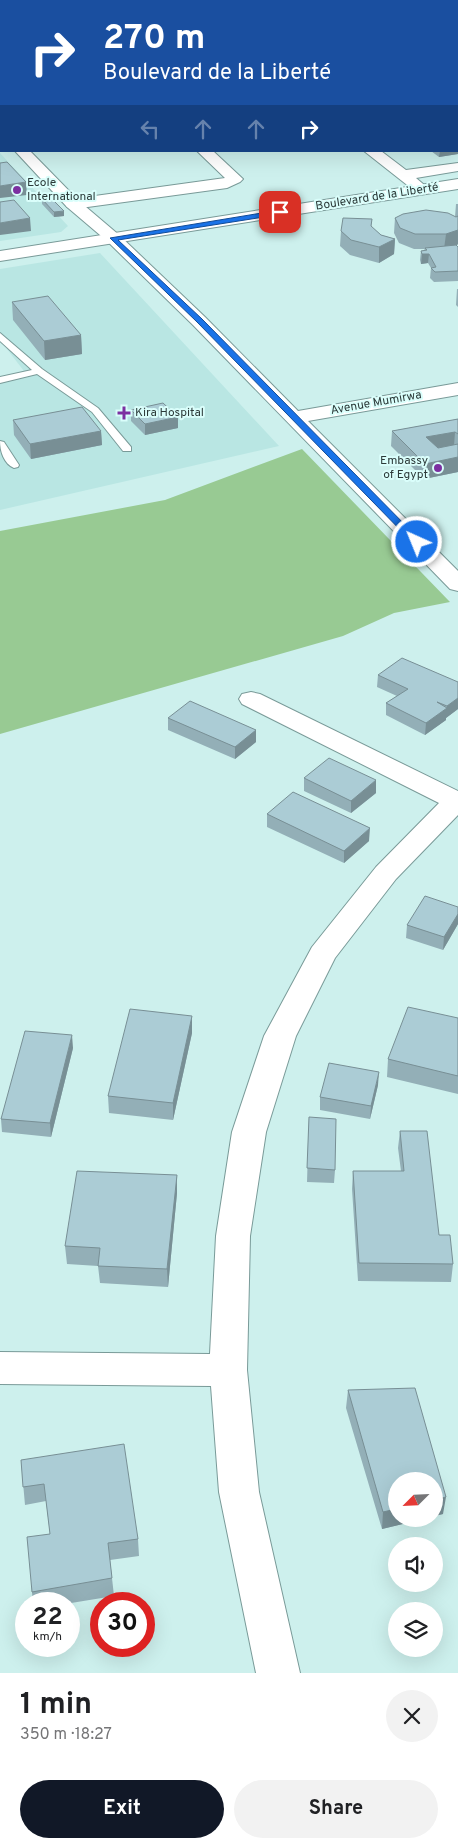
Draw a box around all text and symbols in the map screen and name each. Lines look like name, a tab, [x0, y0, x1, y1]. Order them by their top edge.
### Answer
text: 270 m	[103, 17, 205, 61]
icon: right	[20, 20, 85, 85]
text: Boulevard de la Liberté	[103, 60, 331, 87]
icon: left	[136, 115, 164, 143]
icon: ahead	[189, 115, 217, 143]
icon: ahead	[242, 115, 270, 143]
icon: right	[295, 115, 323, 143]
place label: Ecole International	[27, 175, 96, 205]
street label: Boulevard de la Liberté	[314, 179, 440, 215]
marker: Ecole International	[11, 184, 23, 196]
pin	[259, 191, 301, 233]
icon: arrive	[266, 198, 294, 226]
street label: Avenue Mumirwa	[329, 387, 423, 419]
place label: Kira Hospital	[135, 405, 204, 421]
marker: Kira Hospital	[117, 406, 131, 420]
place label: Embassy of Egypt	[380, 453, 428, 483]
marker: Embassy of Egypt	[432, 462, 444, 474]
position arrow	[390, 515, 442, 567]
north arrow	[388, 1472, 442, 1528]
map controls	[388, 1472, 443, 1657]
button: sound	[388, 1537, 443, 1592]
speed limit sign: 30	[90, 1592, 155, 1657]
text: 22	[32, 1602, 63, 1634]
button: layers	[388, 1602, 443, 1657]
text: km/h	[33, 1629, 62, 1645]
text: 1 min	[20, 1687, 92, 1724]
button: close	[386, 1690, 438, 1742]
text: 350 m · 18:27	[20, 1725, 112, 1745]
button: Exit	[20, 1780, 224, 1838]
button: Share	[234, 1780, 438, 1838]

